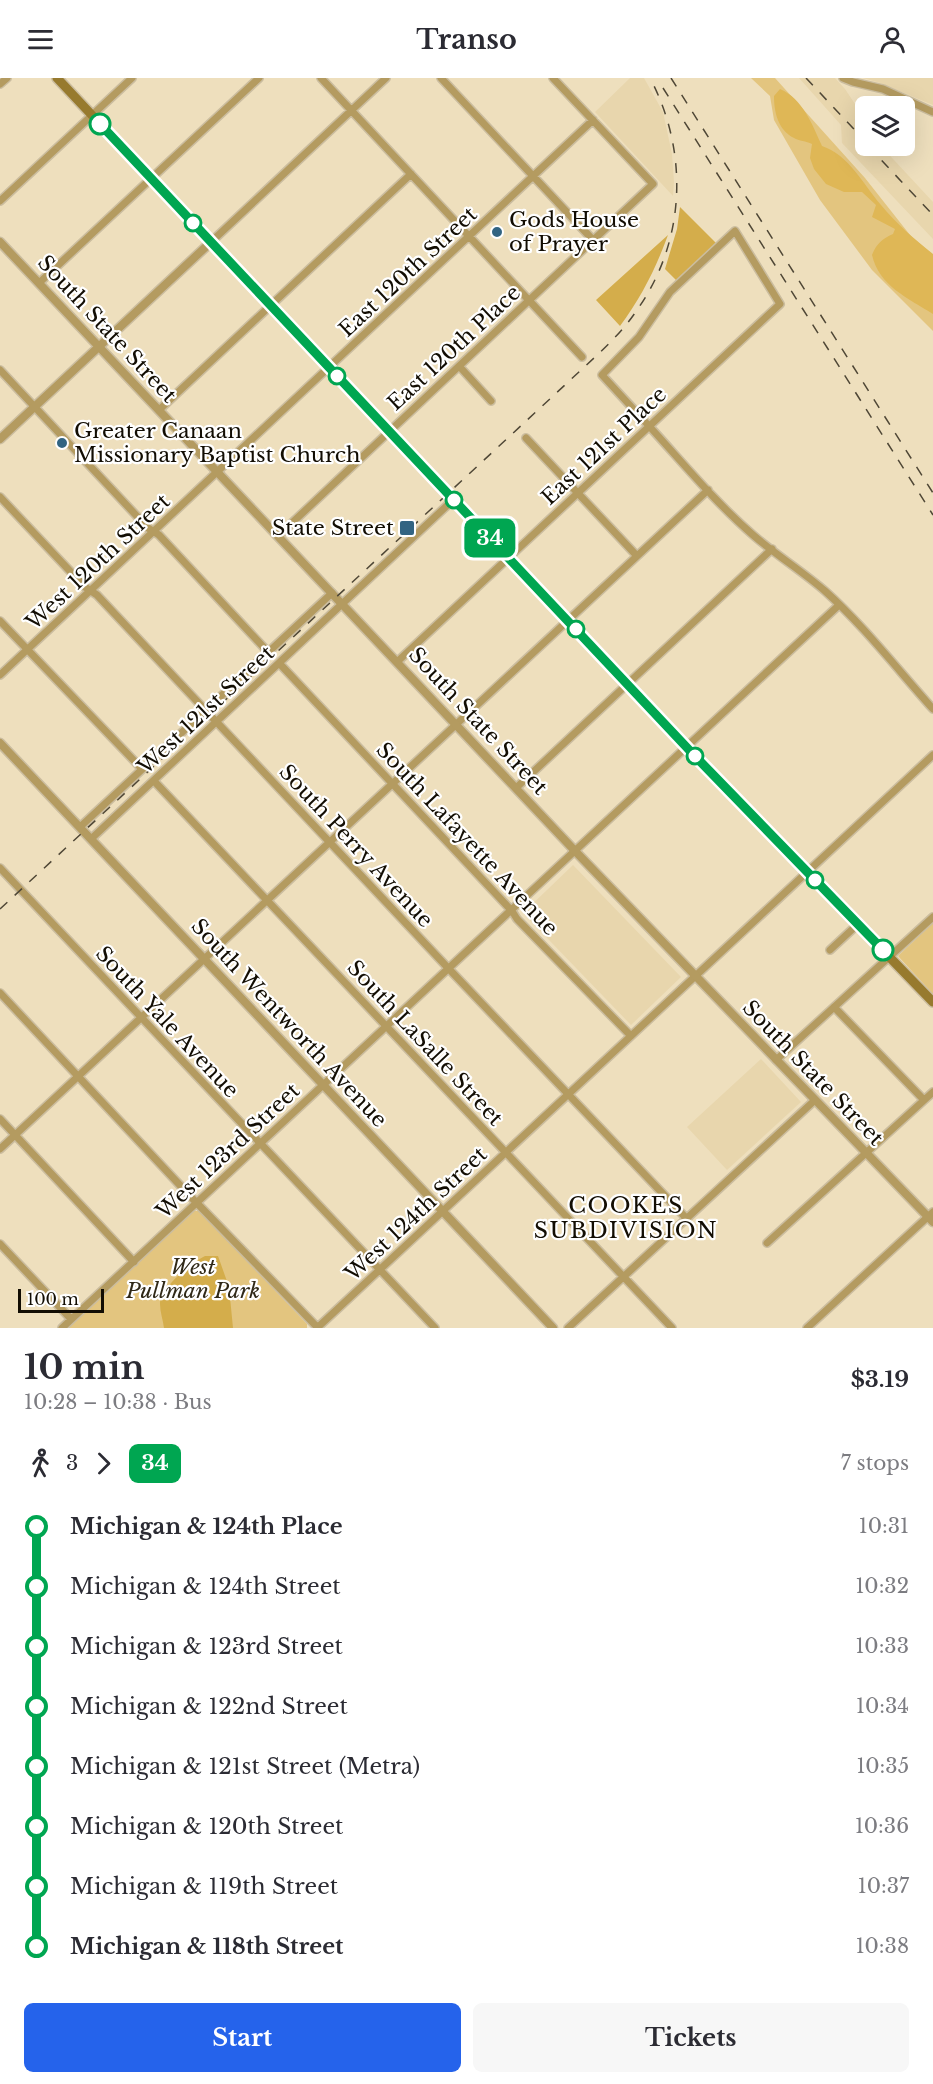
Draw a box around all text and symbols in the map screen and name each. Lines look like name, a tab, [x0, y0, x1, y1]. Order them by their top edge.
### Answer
icon: menu	[24, 23, 57, 56]
text: Transo	[416, 23, 517, 56]
icon: person	[876, 23, 909, 56]
map controls	[855, 96, 915, 156]
button: layers	[855, 96, 915, 156]
unlabelled marker	[89, 113, 111, 135]
street label: East 120th Street	[334, 201, 482, 343]
place label: Gods House of Prayer	[509, 207, 639, 257]
unlabelled marker	[184, 214, 202, 232]
marker: Gods House of Prayer	[490, 225, 504, 239]
street label: South State Street	[32, 250, 182, 408]
street label: East 120th Place	[382, 280, 526, 416]
unlabelled marker	[328, 367, 346, 385]
street label: East 121st Place	[536, 381, 672, 511]
place label: Greater Canaan Missionary Baptist Church	[74, 418, 360, 468]
marker: Greater Canaan Missionary Baptist Church	[55, 436, 69, 450]
street label: West 120th Street	[20, 489, 175, 636]
unlabelled marker	[445, 491, 463, 509]
place label: State Street	[272, 515, 394, 541]
line badge: 34	[463, 518, 517, 558]
marker: State Street	[398, 519, 416, 537]
text: 34	[476, 525, 504, 551]
unlabelled marker	[567, 620, 585, 638]
street label: West 121st Street	[132, 640, 280, 781]
street label: South State Street	[403, 642, 553, 800]
street label: South Lafayette Avenue	[371, 737, 563, 941]
unlabelled marker	[686, 747, 704, 765]
street label: South Perry Avenue	[274, 759, 438, 933]
unlabelled marker	[806, 871, 824, 889]
street label: South Wentworth Avenue	[186, 913, 392, 1133]
unlabelled marker	[872, 939, 894, 961]
street label: South Yale Avenue	[90, 941, 244, 1103]
street label: South LaSalle Street	[342, 955, 508, 1131]
street label: South State Street	[737, 995, 889, 1151]
street label: West 123rd Street	[150, 1078, 305, 1225]
street label: West 124th Street	[339, 1141, 492, 1287]
district label: COOKES SUBDIVISION	[534, 1192, 718, 1244]
park label: West Pullman Park	[125, 1254, 260, 1304]
scale bar	[18, 1286, 104, 1314]
text: 100 m	[27, 1289, 79, 1309]
text: 10 min	[24, 1347, 144, 1388]
text: $3.19	[851, 1366, 909, 1393]
text: 10:28 – 10:38 · Bus	[24, 1390, 212, 1414]
icon: walk	[24, 1447, 57, 1480]
icon: forward	[87, 1447, 120, 1480]
text: 34	[141, 1450, 169, 1476]
text: 3	[66, 1451, 78, 1475]
text: 7 stops	[841, 1451, 909, 1475]
text: Michigan & 124th Place	[70, 1513, 343, 1540]
text: 10:31	[859, 1514, 909, 1538]
text: Michigan & 124th Street	[70, 1573, 341, 1600]
text: 10:32	[855, 1574, 909, 1598]
text: Michigan & 123rd Street	[70, 1633, 343, 1660]
text: 10:33	[855, 1634, 909, 1658]
text: Michigan & 122nd Street	[70, 1693, 348, 1720]
text: 10:34	[856, 1694, 909, 1718]
text: Michigan & 121st Street (Metra)	[70, 1753, 420, 1780]
text: 10:35	[856, 1754, 909, 1778]
text: Michigan & 120th Street	[70, 1813, 343, 1840]
text: 10:36	[855, 1814, 909, 1838]
text: Michigan & 119th Street	[70, 1873, 338, 1900]
text: 10:37	[858, 1874, 909, 1898]
text: Michigan & 118th Street	[70, 1933, 343, 1960]
text: 10:38	[856, 1934, 909, 1958]
button: Start	[24, 2003, 461, 2072]
button: Tickets	[473, 2003, 909, 2072]

